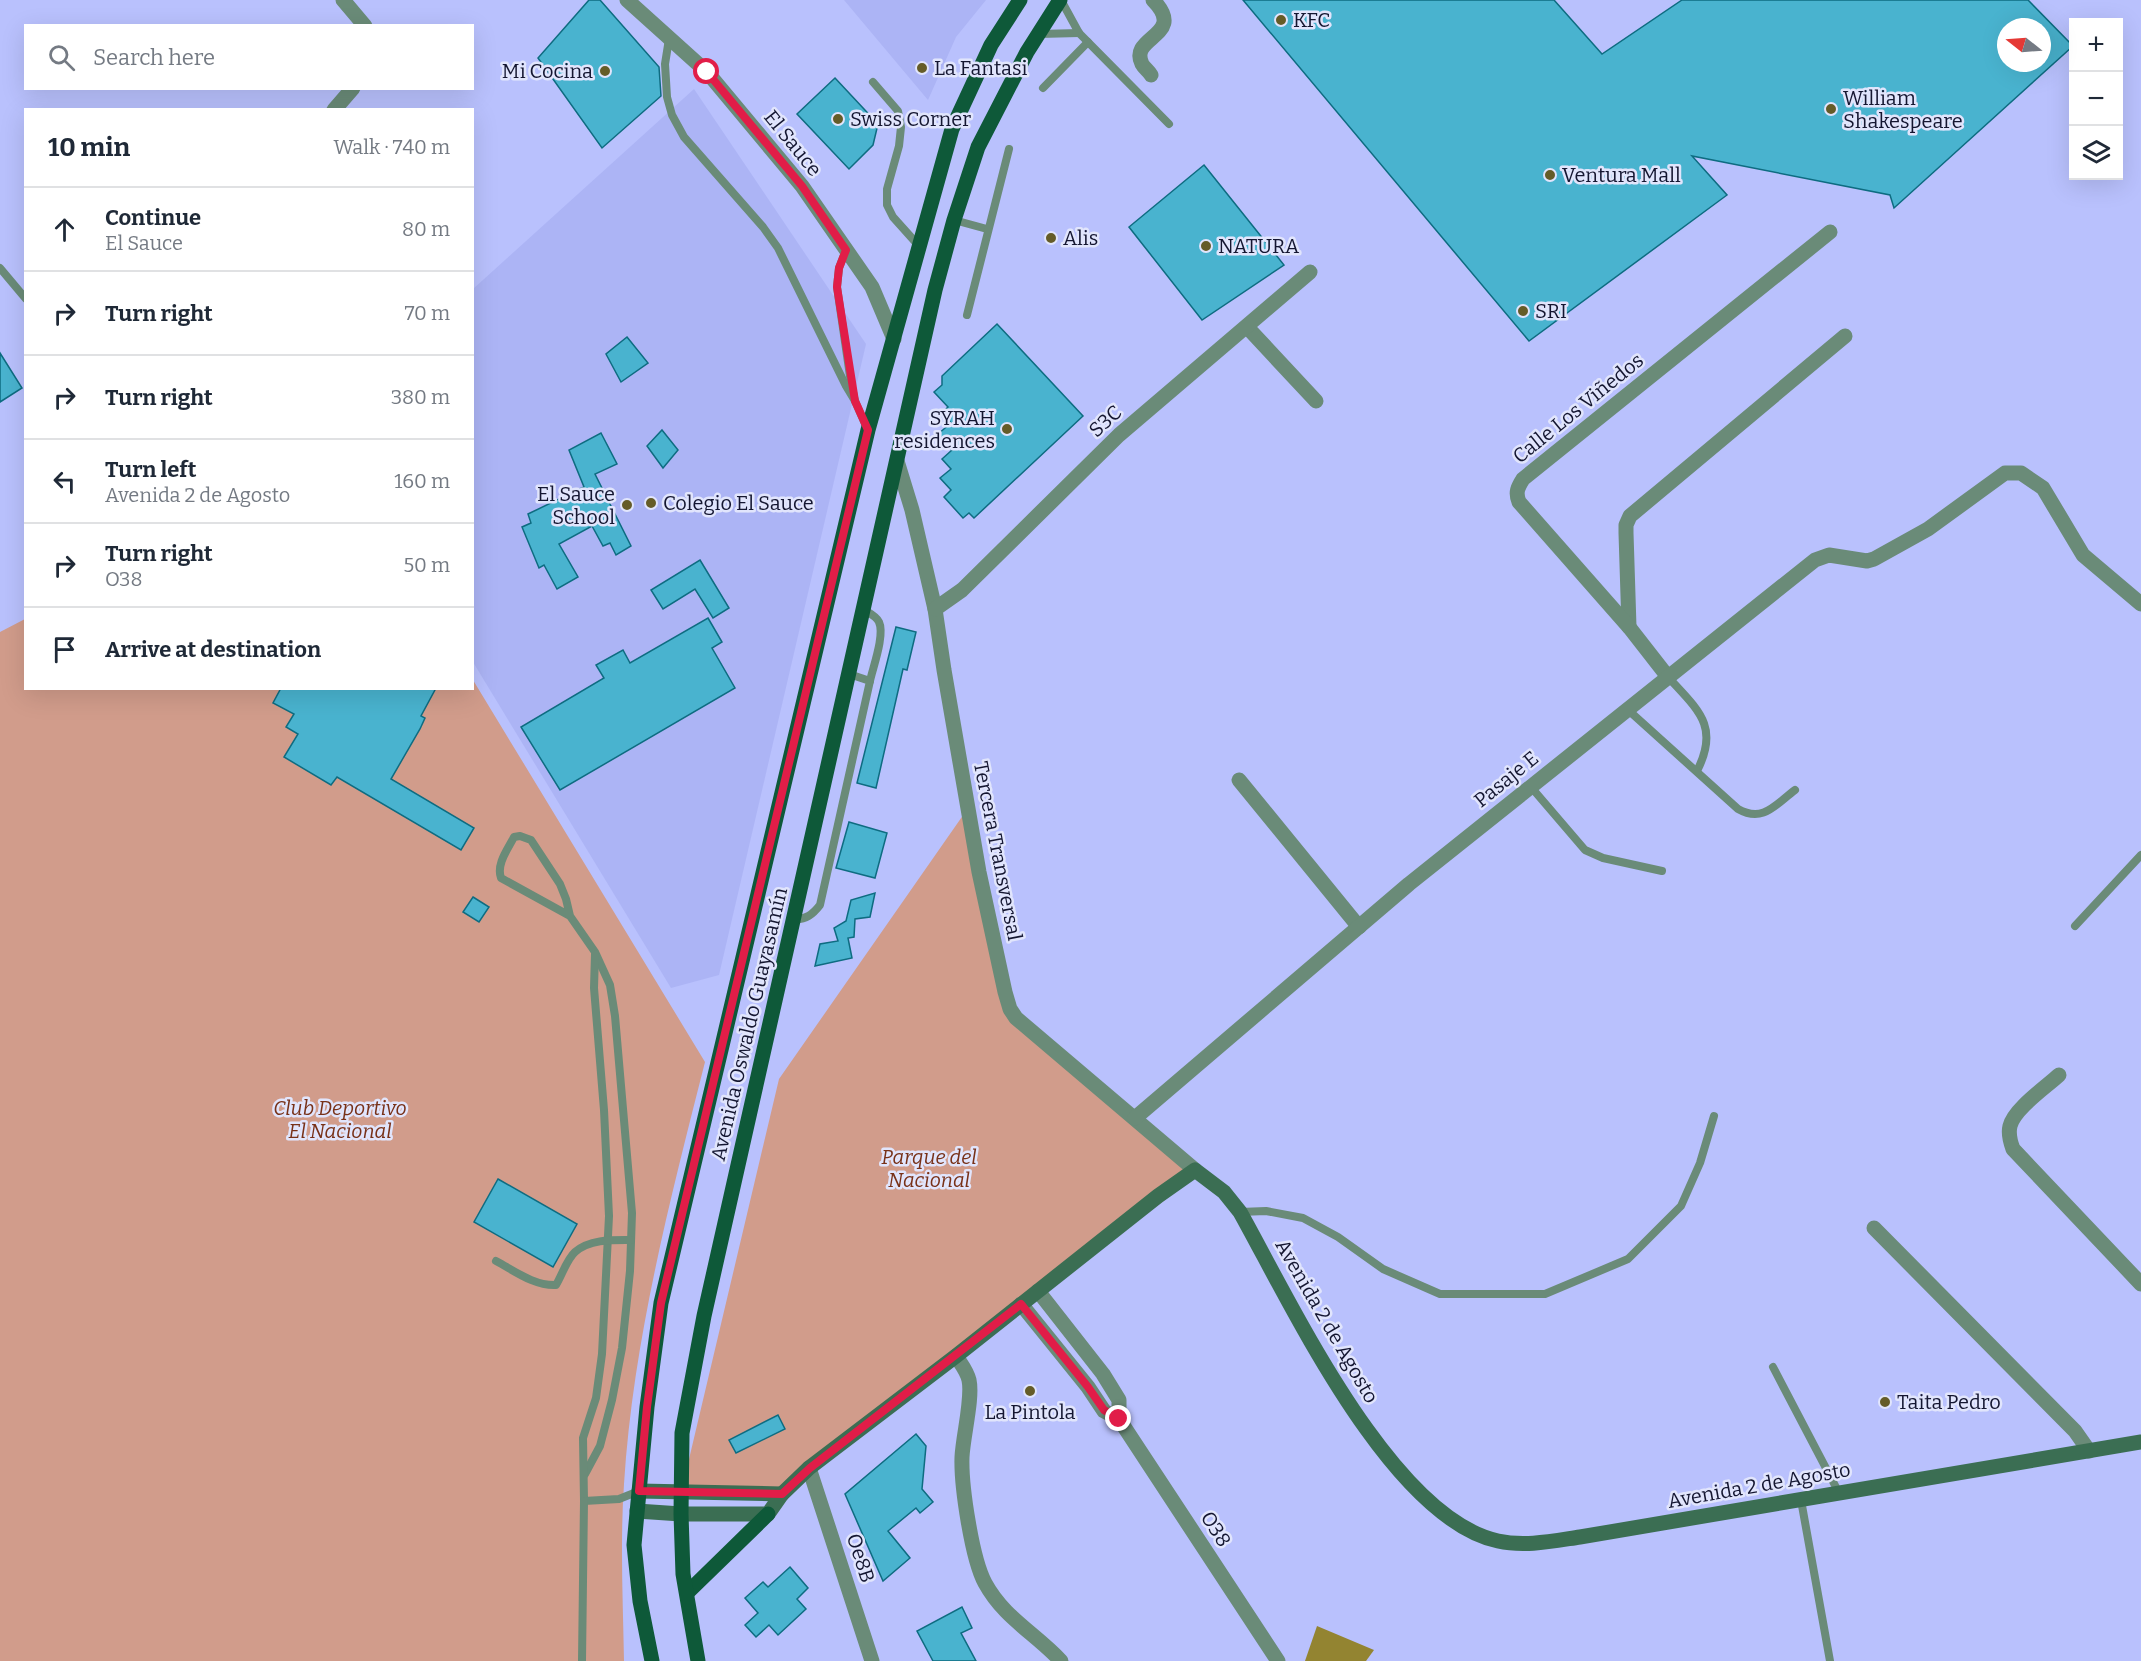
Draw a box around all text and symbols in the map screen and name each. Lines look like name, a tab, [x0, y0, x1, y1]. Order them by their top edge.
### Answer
place label: KFC	[1293, 8, 1330, 32]
marker: KFC	[1274, 13, 1288, 27]
north arrow	[1997, 18, 2051, 72]
map controls	[2069, 18, 2123, 180]
button: +	[2069, 18, 2123, 72]
search box	[24, 24, 474, 90]
icon: search	[45, 41, 78, 74]
text: Search here	[93, 44, 215, 71]
place label: La Fantasi	[934, 56, 1028, 80]
route start	[693, 58, 719, 84]
place label: Mi Cocina	[502, 59, 593, 83]
marker: La Fantasi	[915, 61, 929, 75]
marker: Mi Cocina	[598, 64, 612, 78]
button: −	[2069, 72, 2123, 126]
place label: William Shakespeare	[1843, 86, 1963, 133]
marker: William Shakespeare	[1824, 102, 1838, 116]
street label: El Sauce	[759, 105, 827, 181]
place label: Swiss Corner	[850, 107, 971, 131]
marker: Swiss Corner	[831, 112, 845, 126]
button: layers	[2069, 126, 2123, 180]
text: 10 min	[48, 132, 130, 163]
text: Walk · 740 m	[334, 135, 450, 159]
place label: Ventura Mall	[1562, 163, 1681, 187]
marker: Ventura Mall	[1543, 168, 1557, 182]
text: Continue	[105, 204, 201, 231]
icon: ahead	[48, 213, 81, 246]
text: 80 m	[402, 217, 450, 241]
place label: Alis	[1063, 226, 1098, 250]
text: El Sauce	[105, 231, 183, 255]
marker: Alis	[1044, 231, 1058, 245]
place label: NATURA	[1218, 234, 1300, 258]
marker: NATURA	[1199, 239, 1213, 253]
icon: right	[48, 297, 81, 330]
place label: SRI	[1535, 299, 1567, 323]
text: Turn right	[105, 300, 213, 327]
text: 70 m	[404, 301, 450, 325]
marker: SRI	[1516, 304, 1530, 318]
street label: Calle Los Viñedos	[1508, 348, 1648, 468]
icon: right	[48, 381, 81, 414]
text: Turn right	[105, 384, 213, 411]
text: 380 m	[391, 385, 450, 409]
street label: S3C	[1084, 400, 1126, 442]
place label: SYRAH residences	[894, 406, 995, 453]
marker: SYRAH residences	[1000, 422, 1014, 436]
text: Turn left	[105, 456, 197, 483]
icon: left	[48, 465, 81, 498]
text: 160 m	[394, 469, 450, 493]
place label: El Sauce School	[537, 482, 615, 529]
text: Avenida 2 de Agosto	[105, 483, 290, 507]
place label: Colegio El Sauce	[663, 491, 814, 515]
marker: Colegio El Sauce	[644, 496, 658, 510]
marker: El Sauce School	[620, 498, 634, 512]
text: Turn right	[105, 540, 213, 567]
icon: right	[48, 549, 81, 582]
text: 50 m	[403, 553, 450, 577]
text: O38	[105, 567, 142, 591]
icon: arrive	[48, 633, 81, 666]
text: Arrive at destination	[105, 636, 321, 663]
street label: Pasaje E	[1469, 746, 1544, 813]
street label: Tercera Transversal	[969, 759, 1027, 943]
street label: Avenida Oswaldo Guayasamín	[706, 885, 792, 1163]
park label: Club Deportivo El Nacional	[273, 1096, 407, 1143]
park label: Parque del Nacional	[881, 1145, 977, 1192]
street label: Avenida 2 de Agosto	[1270, 1235, 1384, 1407]
marker: La Pintola	[1023, 1384, 1037, 1398]
place label: Taita Pedro	[1897, 1390, 2001, 1414]
marker: Taita Pedro	[1878, 1395, 1892, 1409]
place label: La Pintola	[985, 1400, 1076, 1424]
route end	[1105, 1405, 1131, 1431]
street label: Avenida 2 de Agosto	[1666, 1457, 1852, 1513]
street label: O38	[1196, 1507, 1236, 1551]
street label: Oe8B	[842, 1530, 880, 1586]

